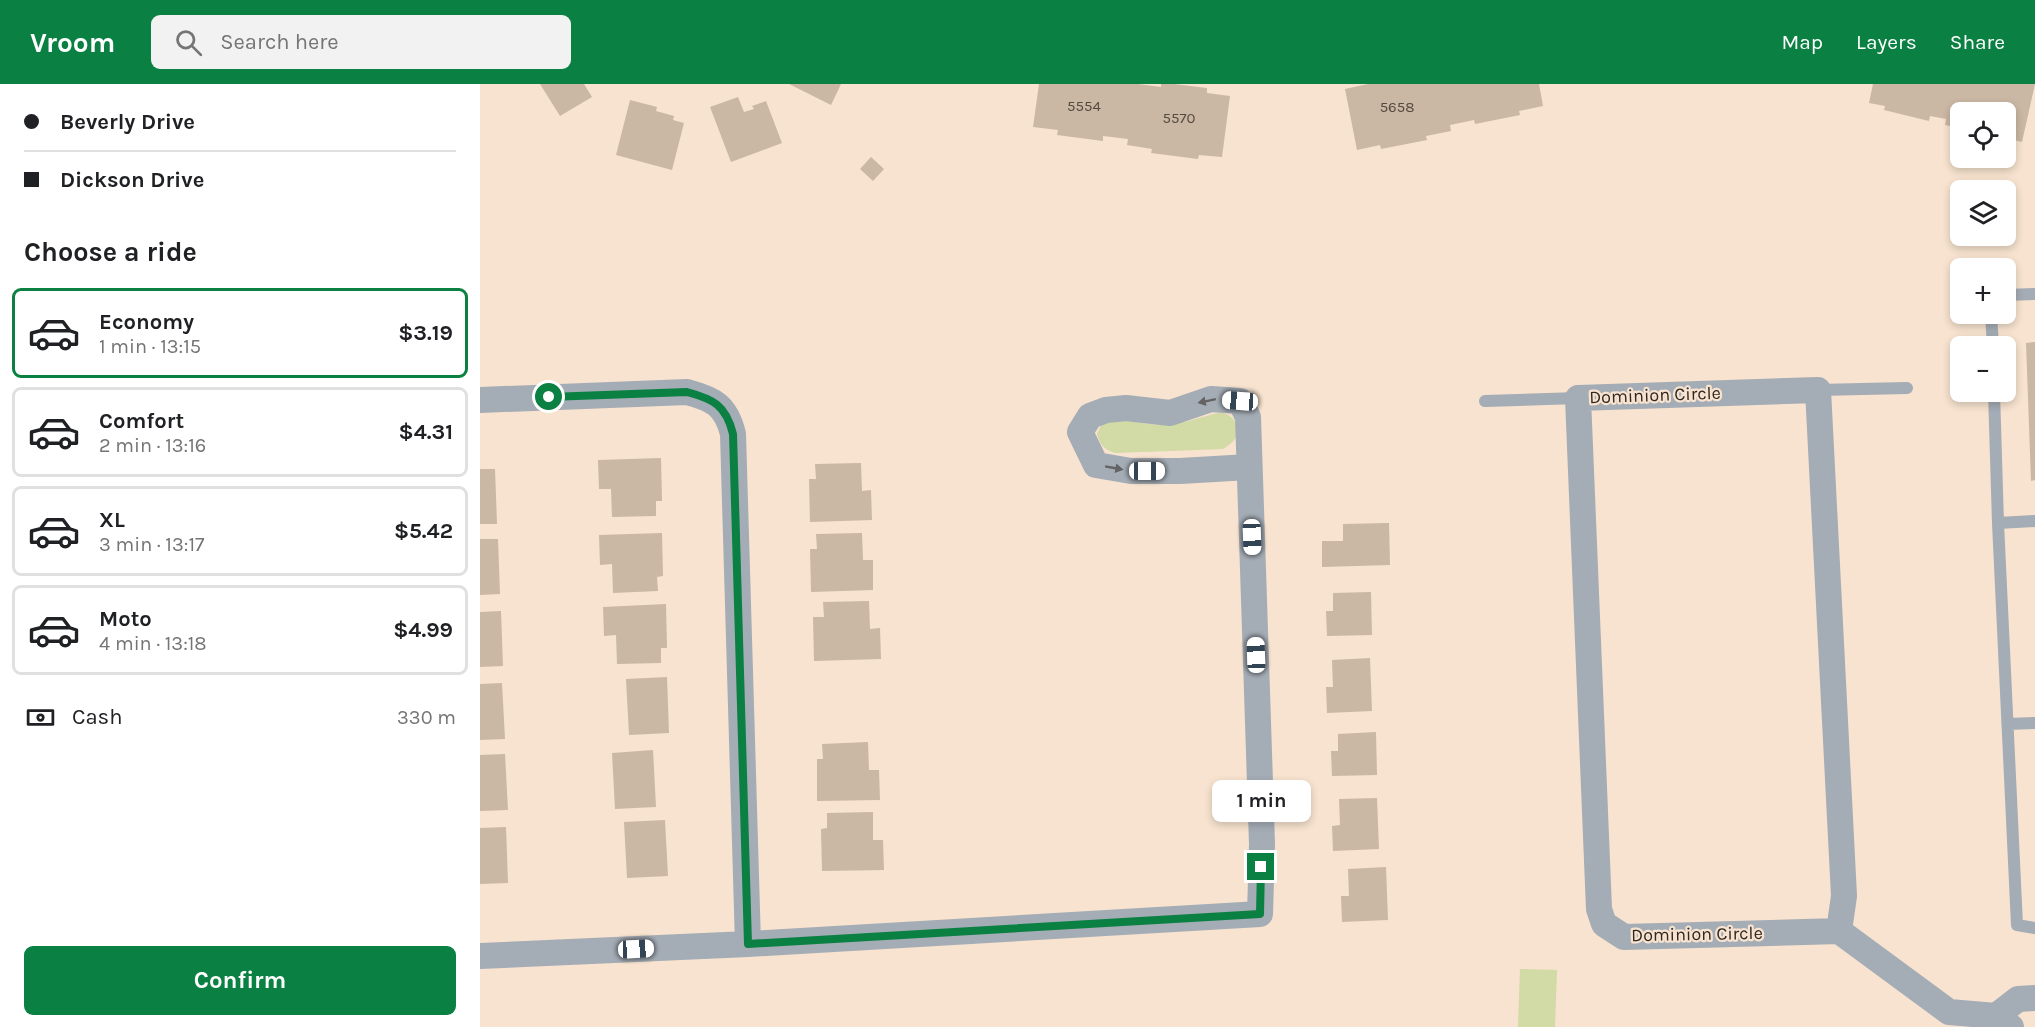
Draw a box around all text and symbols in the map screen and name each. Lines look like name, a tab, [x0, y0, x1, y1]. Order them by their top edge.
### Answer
search box	[151, 15, 571, 69]
text: Vroom	[30, 26, 115, 59]
icon: search	[172, 26, 205, 59]
text: Search here	[220, 29, 339, 55]
text: Map	[1781, 30, 1823, 54]
text: Layers	[1856, 30, 1917, 54]
text: Share	[1950, 30, 2005, 54]
house number: 5554	[1067, 97, 1102, 115]
house number: 5658	[1380, 98, 1414, 116]
map controls	[1950, 102, 2016, 402]
button: locate	[1950, 102, 2016, 168]
text: Beverly Drive	[60, 109, 195, 135]
house number: 5570	[1163, 109, 1196, 127]
text: Dickson Drive	[60, 167, 204, 193]
button: layers	[1950, 180, 2016, 246]
text: Choose a ride	[24, 236, 197, 268]
button: +	[1950, 258, 2016, 324]
icon: car	[27, 306, 81, 360]
text: Economy	[99, 309, 194, 335]
text: $3.19	[398, 320, 453, 346]
text: 1 min · 13:15	[99, 335, 201, 358]
button: −	[1950, 336, 2016, 402]
street label: Dominion Circle	[1589, 382, 1721, 408]
route start	[535, 383, 562, 410]
car	[1221, 391, 1259, 411]
one-way arrow	[1198, 397, 1217, 406]
icon: car	[27, 405, 81, 459]
text: Comfort	[99, 408, 184, 434]
text: $4.31	[398, 419, 453, 445]
text: 2 min · 13:16	[99, 434, 206, 457]
car	[1129, 462, 1165, 480]
one-way arrow	[1104, 464, 1123, 473]
icon: car	[27, 504, 81, 558]
text: XL	[99, 507, 125, 533]
text: $5.42	[394, 518, 453, 544]
car	[1242, 519, 1262, 555]
text: 3 min · 13:17	[99, 533, 204, 556]
icon: car	[27, 603, 81, 657]
text: Moto	[99, 606, 152, 632]
text: $4.99	[393, 617, 453, 643]
text: 4 min · 13:18	[99, 632, 207, 655]
car	[1246, 637, 1266, 673]
icon: cash	[24, 701, 57, 734]
text: Cash	[72, 704, 122, 730]
text: 330 m	[397, 706, 456, 729]
callout: 1 min	[1212, 780, 1310, 822]
text: 1 min	[1236, 789, 1287, 812]
route end	[1247, 853, 1274, 880]
street label: Dominion Circle	[1631, 922, 1763, 946]
car	[618, 939, 654, 959]
button: Confirm	[24, 946, 456, 1015]

